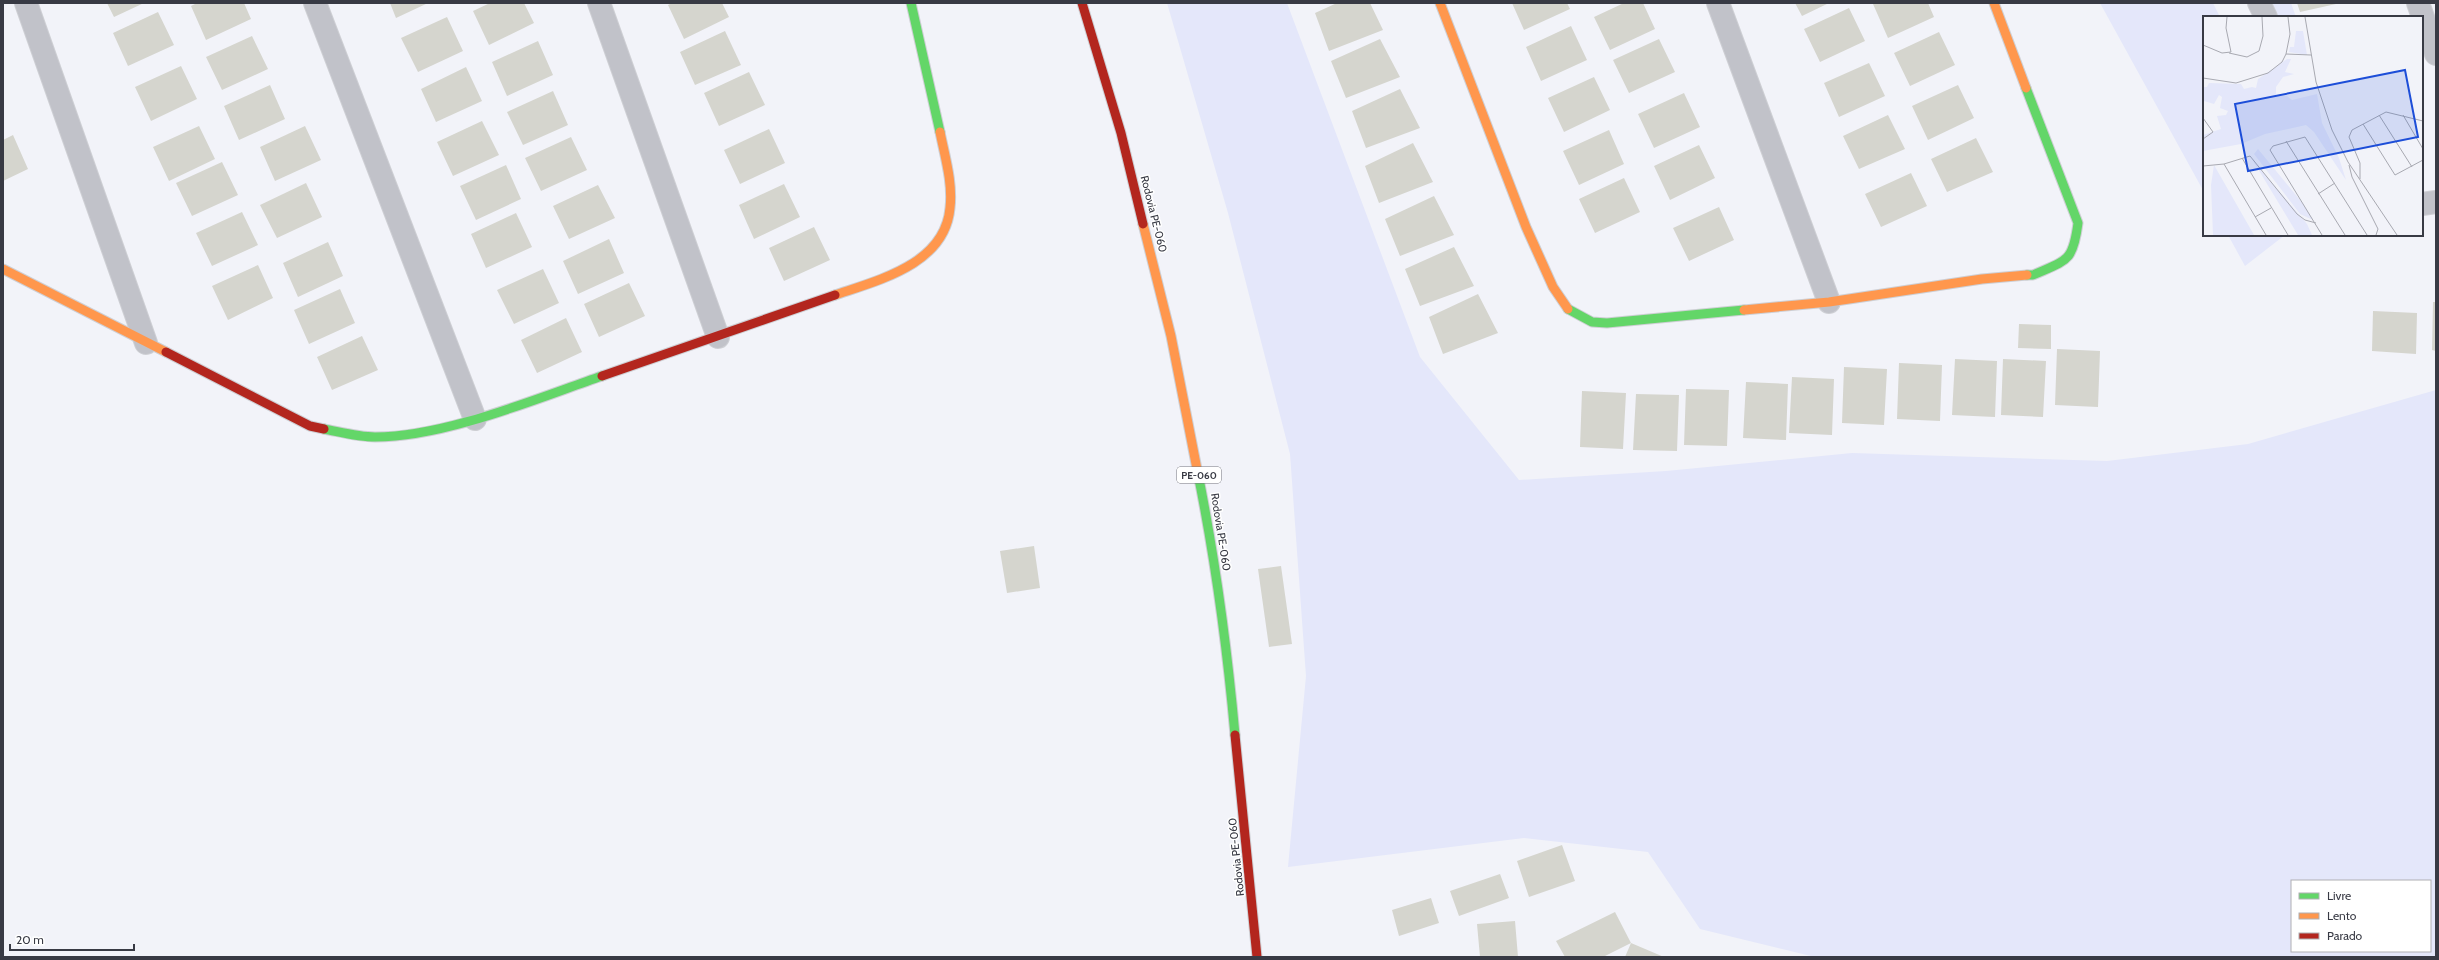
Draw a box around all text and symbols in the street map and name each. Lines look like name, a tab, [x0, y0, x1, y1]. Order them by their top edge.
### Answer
inset map	[2203, 16, 2423, 236]
street label: Rodovia PE-060	[1138, 174, 1170, 254]
road number: PE-060	[1177, 467, 1221, 483]
street label: Rodovia PE-060	[1208, 492, 1234, 572]
street label: Rodovia PE-060	[1225, 817, 1247, 897]
legend	[2291, 880, 2431, 952]
text: Livre	[2327, 888, 2351, 903]
text: Lento	[2327, 908, 2357, 923]
scale bar	[10, 926, 134, 952]
text: Parado	[2327, 928, 2363, 943]
text: 20 m	[16, 932, 44, 947]

